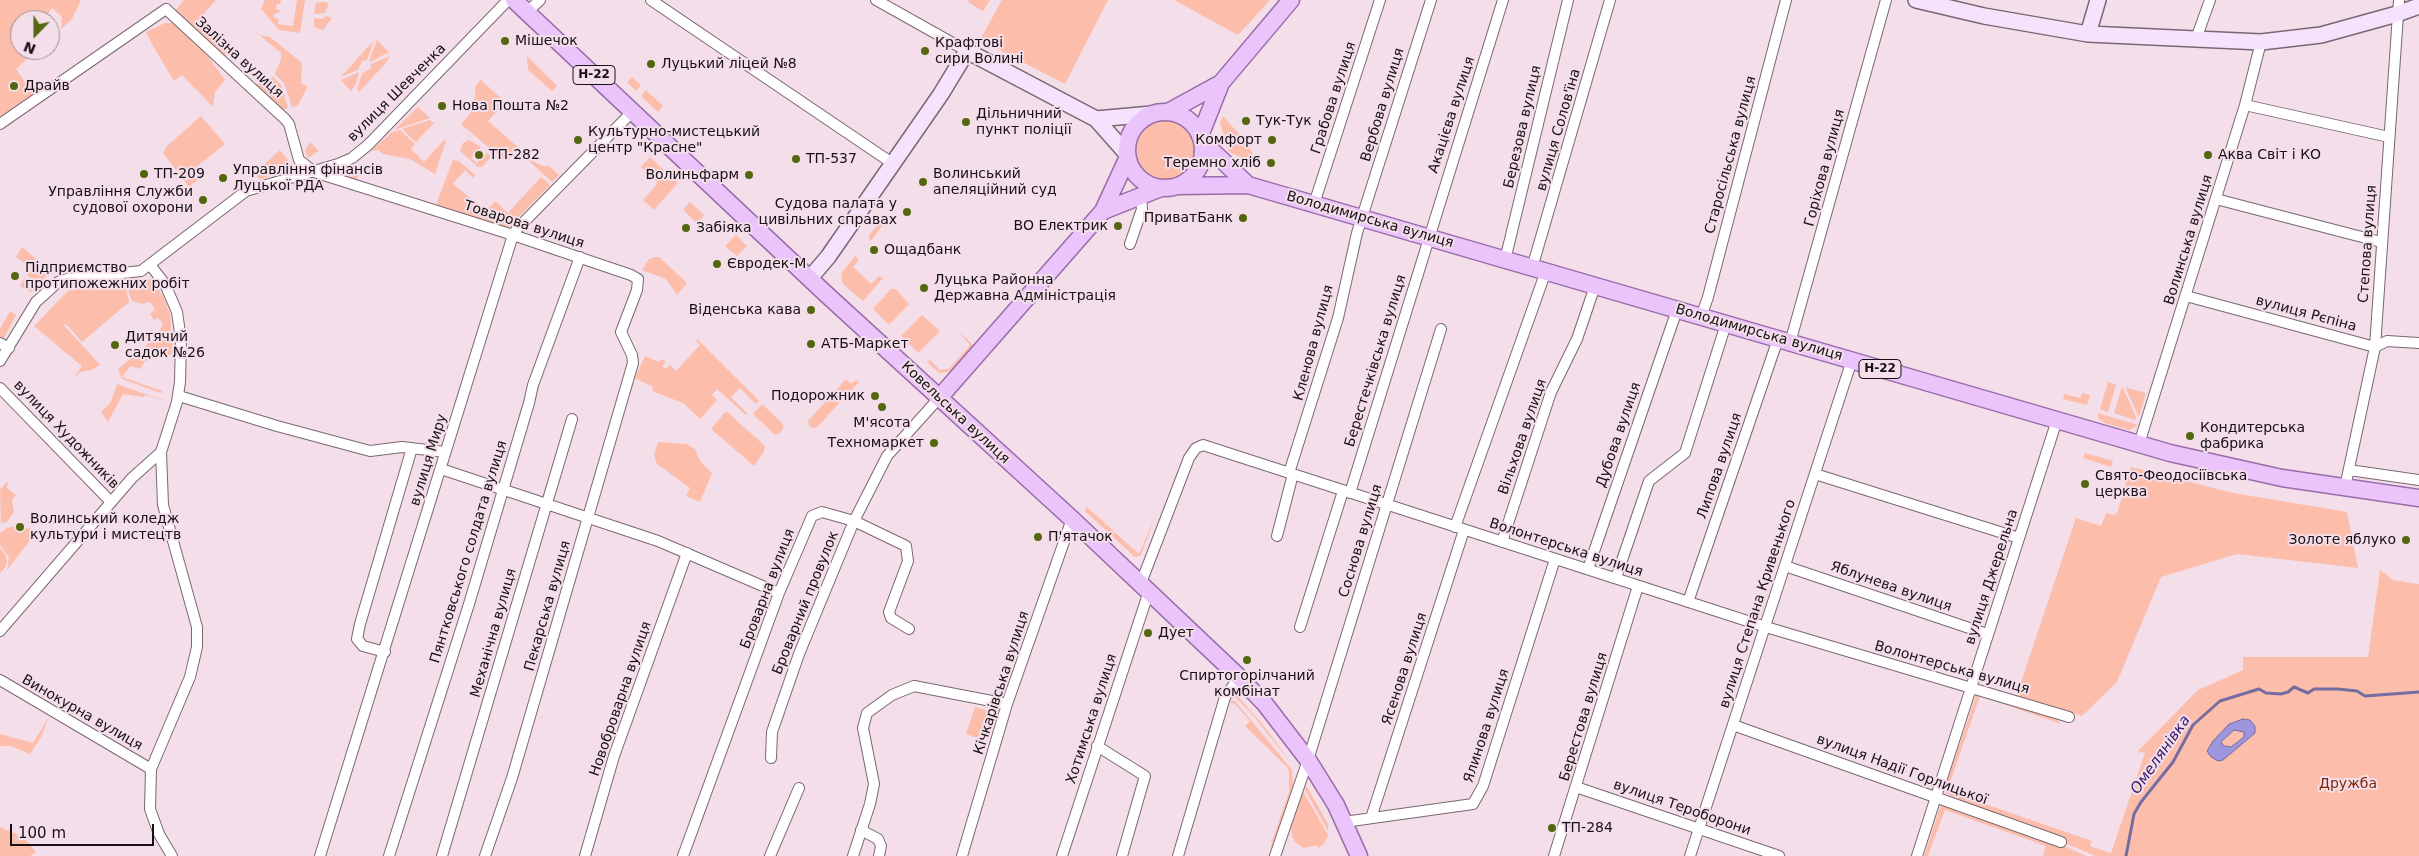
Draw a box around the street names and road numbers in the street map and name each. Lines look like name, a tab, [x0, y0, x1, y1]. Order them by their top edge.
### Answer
street label: Залізна вулиця	[192, 14, 286, 102]
street label: вулиця Шевченка	[344, 40, 450, 146]
street label: Грабова вулиця	[1308, 40, 1360, 156]
street label: Вербова вулиця	[1358, 46, 1408, 164]
street label: Акацієва вулиця	[1425, 55, 1479, 175]
street label: Березова вулиця	[1501, 64, 1545, 190]
road number: Н-22	[573, 66, 615, 84]
street label: вулиця Солов'їна	[1533, 67, 1585, 193]
street label: Старосільська вулиця	[1702, 74, 1760, 236]
street label: Горіхова вулиця	[1801, 108, 1849, 228]
street label: Волинська вулиця	[2161, 173, 2217, 307]
street label: Степова вулиця	[2356, 185, 2380, 303]
street label: Володимирська вулиця	[1285, 188, 1455, 252]
street label: Товарова вулиця	[462, 198, 586, 252]
street label: Берестечківська вулиця	[1342, 273, 1410, 449]
street label: Кленова вулиця	[1290, 283, 1338, 403]
street label: вулиця Рєпіна	[2254, 292, 2358, 336]
street label: Володимирська вулиця	[1674, 301, 1844, 365]
street label: Ковельська вулиця	[897, 358, 1013, 468]
road number: Н-22	[1859, 359, 1901, 378]
street label: вулиця Художників	[10, 377, 122, 493]
street label: Вільхова вулиця	[1495, 377, 1551, 497]
street label: Дубова вулиця	[1593, 380, 1645, 490]
street label: Липова вулиця	[1694, 411, 1746, 521]
street label: вулиця Миру	[407, 412, 451, 508]
street label: Пянтковського солдата вулиця	[427, 439, 511, 665]
street label: Соснова вулиця	[1336, 482, 1386, 600]
street label: вулиця Степана Кривенького	[1716, 497, 1800, 711]
street label: вулиця Джерельна	[1962, 507, 2022, 647]
street label: Волонтерська вулиця	[1487, 515, 1645, 581]
street label: Броварна вулиця	[737, 526, 799, 652]
street label: Броварний провулок	[769, 529, 843, 677]
street label: Пекарська вулиця	[521, 539, 575, 673]
street label: Яблунева вулиця	[1828, 558, 1954, 616]
street label: Механічна вулиця	[468, 566, 520, 700]
street label: Кічкарівська вулиця	[971, 609, 1033, 757]
street label: Ясенова вулиця	[1379, 610, 1431, 728]
street label: Новоброварна вулиця	[587, 619, 655, 779]
street label: Волонтерська вулиця	[1873, 638, 2031, 698]
street label: Берестова вулиця	[1556, 650, 1612, 784]
street label: Хотимська вулиця	[1063, 652, 1121, 786]
street label: Ялинова вулиця	[1461, 667, 1513, 785]
street label: Винокурна вулиця	[19, 672, 145, 754]
street label: вулиця Надії Горлицької	[1814, 731, 1990, 809]
street label: вулиця Тероборони	[1611, 777, 1753, 839]

